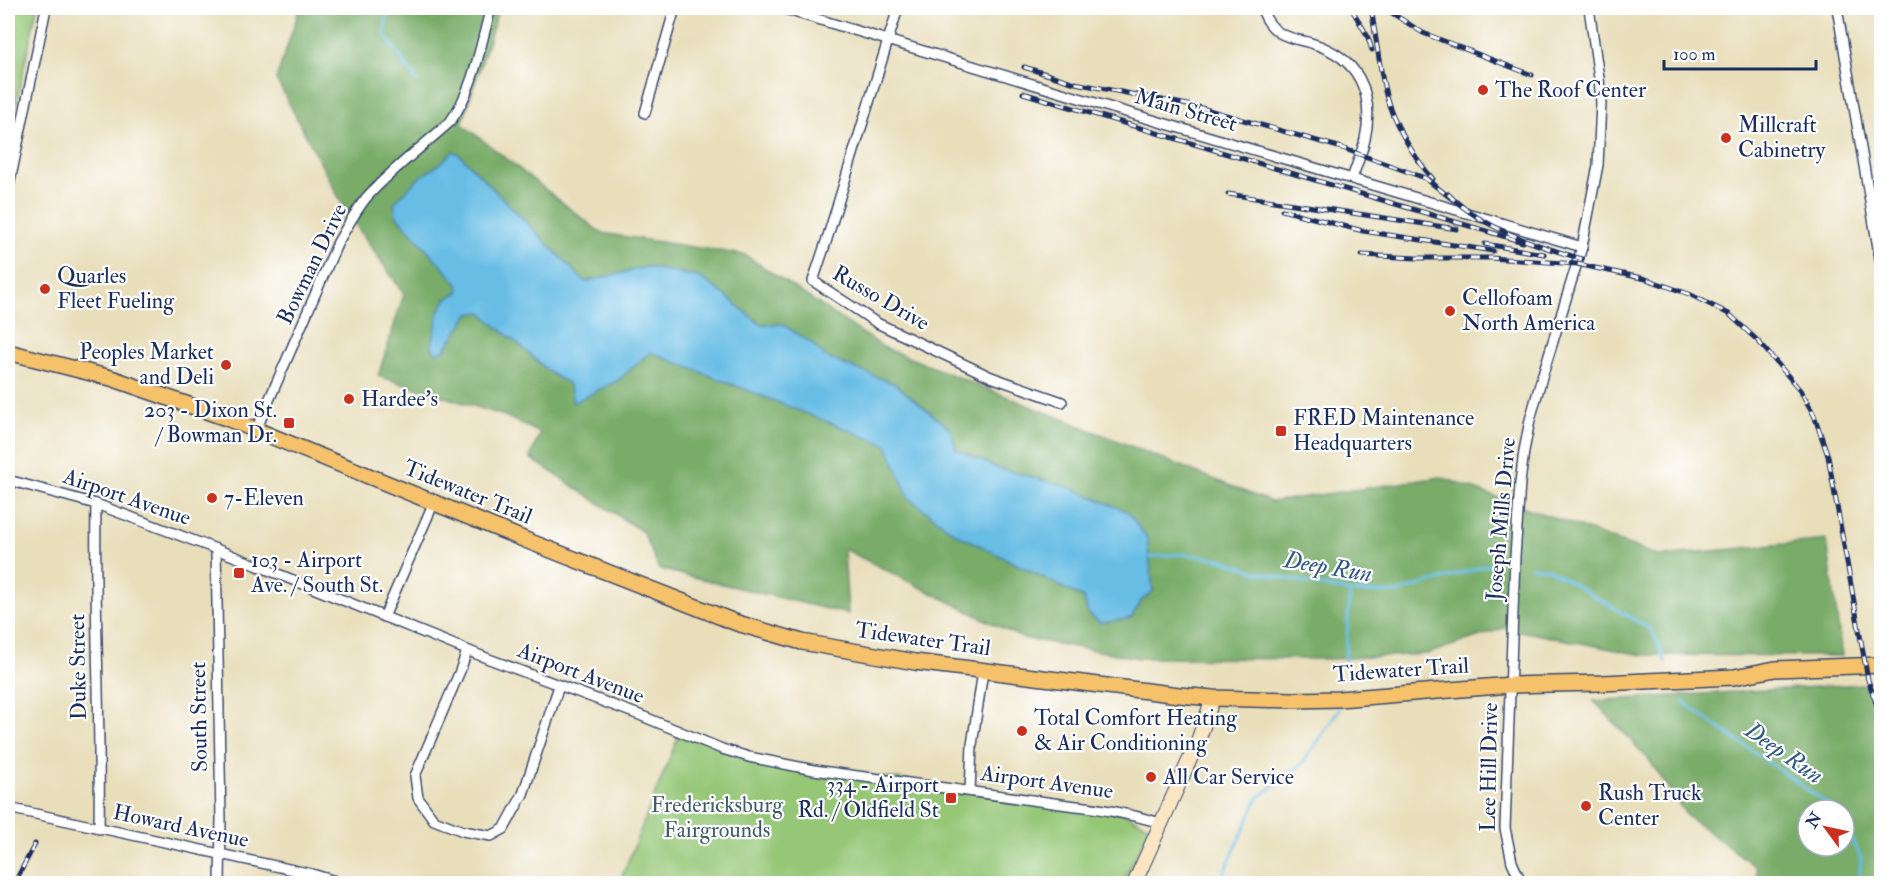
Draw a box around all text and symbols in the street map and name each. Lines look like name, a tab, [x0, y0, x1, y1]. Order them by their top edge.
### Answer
scale bar	[1664, 33, 1816, 71]
text: 100 m	[1673, 43, 1716, 66]
place label: The Roof Center	[1495, 76, 1647, 104]
street label: Main Street	[1132, 82, 1240, 138]
marker: The Roof Center	[1476, 83, 1490, 97]
place label: Millcraft Cabinetry	[1738, 111, 1826, 164]
marker: Millcraft Cabinetry	[1719, 131, 1733, 145]
street label: Bowman Drive	[271, 199, 353, 329]
street label: Russo Drive	[827, 259, 935, 337]
place label: Quarles Fleet Fueling	[57, 262, 175, 315]
marker: Quarles Fleet Fueling	[38, 282, 52, 296]
place label: Cellofoam North America	[1462, 284, 1596, 337]
marker: Cellofoam North America	[1443, 304, 1457, 318]
place label: Peoples Market and Deli	[79, 338, 214, 391]
marker: Peoples Market and Deli	[219, 358, 233, 372]
place label: Hardee's	[361, 385, 438, 413]
marker: Hardee's	[342, 392, 356, 406]
place label: 203 - Dixon St. / Bowman Dr.	[144, 396, 277, 449]
place label: FRED Maintenance Headquarters	[1293, 404, 1474, 457]
marker: 203 - Dixon St. / Bowman Dr.	[282, 416, 296, 430]
marker: FRED Maintenance Headquarters	[1274, 424, 1288, 438]
street label: Joseph Mills Drive	[1480, 436, 1523, 603]
street label: Tidewater Trail	[400, 454, 537, 531]
street label: Airport Avenue	[58, 462, 195, 533]
place label: 7-Eleven	[224, 484, 304, 512]
marker: 7-Eleven	[205, 491, 219, 505]
water label: Deep Run	[1281, 544, 1374, 590]
place label: 103 - Airport Ave. / South St.	[250, 546, 383, 599]
marker: 103 - Airport Ave. / South St.	[232, 566, 246, 580]
street label: Duke Street	[63, 614, 93, 720]
street label: Tidewater Trail	[854, 616, 993, 662]
street label: Airport Avenue	[512, 636, 648, 711]
street label: Tidewater Trail	[1332, 651, 1470, 689]
street label: South Street	[184, 662, 214, 772]
street label: Lee Hill Drive	[1474, 702, 1504, 832]
place label: Total Comfort Heating & Air Conditioning	[1034, 704, 1238, 757]
water label: Deep Run	[1738, 714, 1829, 791]
marker: Total Comfort Heating & Air Conditioning	[1015, 724, 1029, 738]
street label: Airport Avenue	[978, 759, 1115, 806]
place label: All Car Service	[1162, 763, 1294, 791]
marker: All Car Service	[1144, 770, 1158, 784]
place label: 334 - Airport Rd. / Oldfield St	[798, 771, 939, 824]
place label: Rush Truck Center	[1598, 779, 1702, 832]
park label: Fredericksburg Fairgrounds	[651, 791, 784, 844]
marker: 334 - Airport Rd. / Oldfield St	[944, 791, 958, 805]
street label: Howard Avenue	[111, 798, 251, 854]
north arrow	[1796, 798, 1856, 858]
marker: Rush Truck Center	[1579, 799, 1593, 813]
text: N	[1801, 808, 1827, 833]

